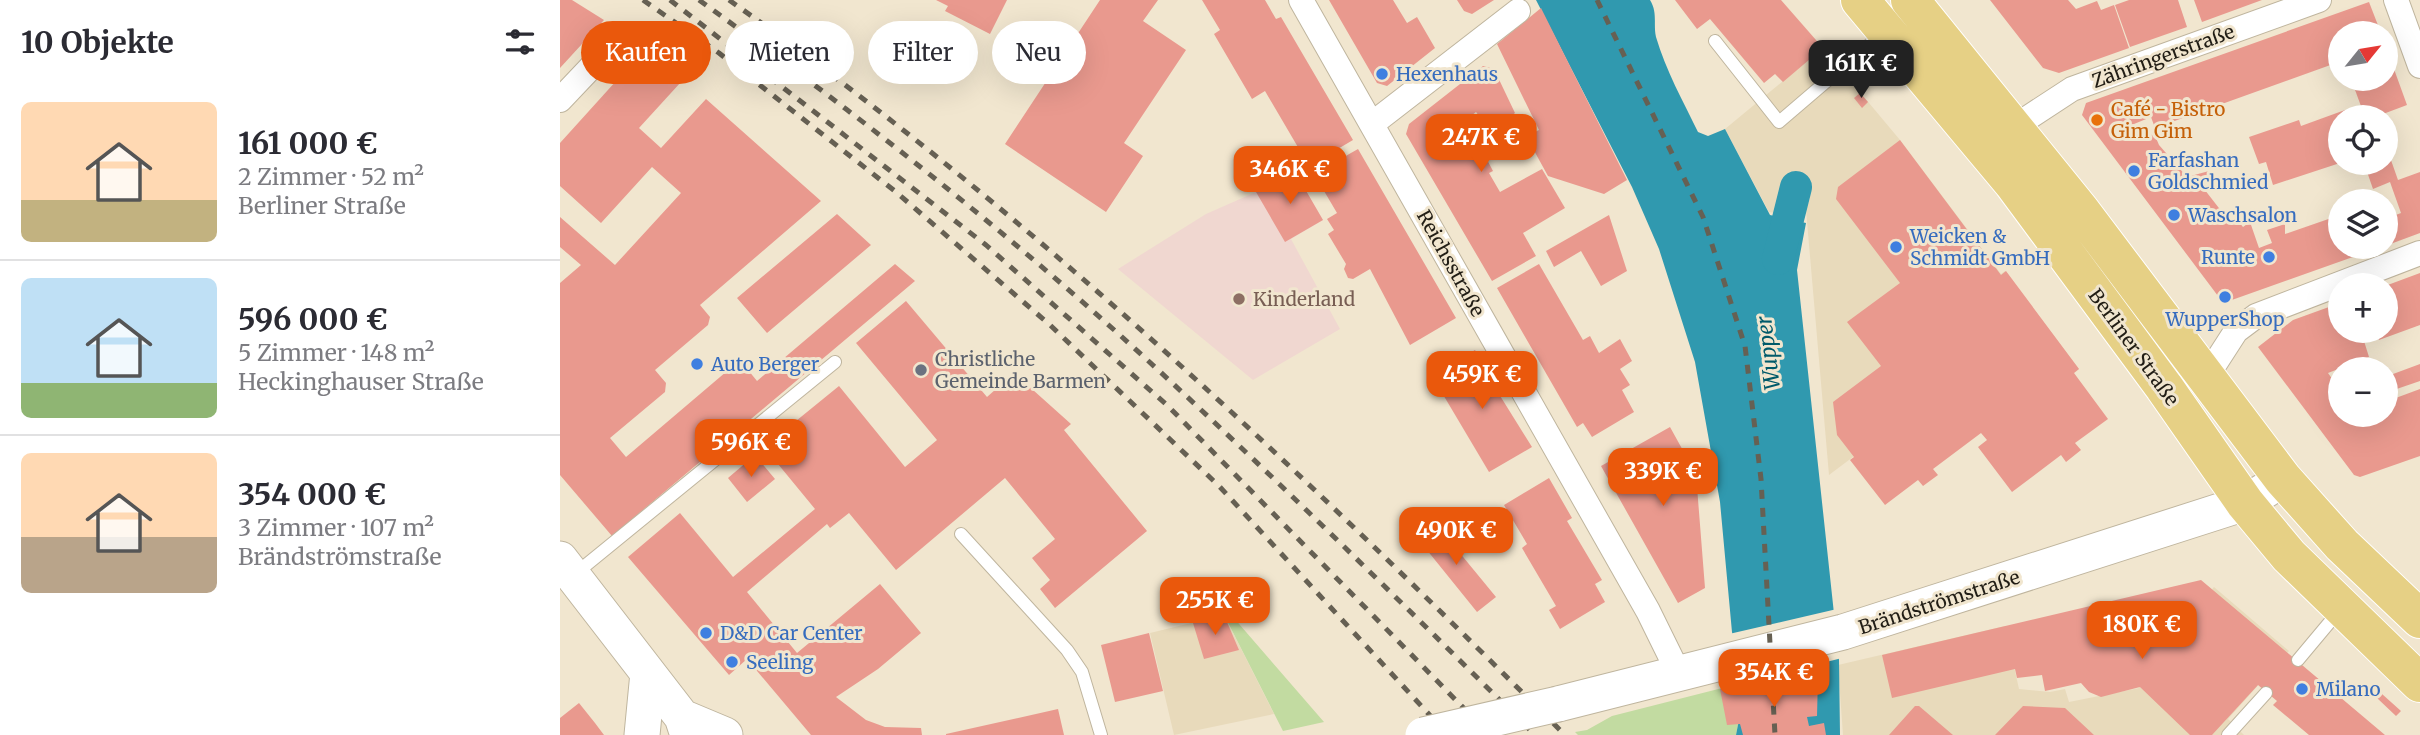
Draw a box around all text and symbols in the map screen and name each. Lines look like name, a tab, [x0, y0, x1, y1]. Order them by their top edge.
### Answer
street label: Zähringerstraße	[2088, 19, 2238, 93]
chip: Kaufen	[581, 21, 711, 84]
chip: Mieten	[725, 21, 854, 84]
chip: Filter	[868, 21, 978, 84]
chip: Neu	[992, 21, 1086, 84]
north arrow	[2328, 21, 2398, 91]
map controls	[2328, 21, 2398, 427]
text: 10 Objekte	[21, 23, 174, 61]
icon: filters	[501, 23, 539, 61]
pin: 161K €	[1804, 41, 1918, 100]
text: 161K €	[1825, 48, 1897, 77]
place label: Hexenhaus	[1396, 62, 1498, 86]
marker: Hexenhaus	[1374, 66, 1390, 82]
place label: Café - Bistro Gim Gim	[2111, 97, 2225, 143]
button: locate	[2328, 105, 2398, 175]
marker: Café - Bistro Gim Gim	[2089, 112, 2105, 128]
pin: 247K €	[1424, 114, 1538, 174]
text: 247K €	[1442, 122, 1520, 151]
text: 161 000 €	[238, 124, 378, 162]
icon: home	[77, 130, 161, 214]
pin: 346K €	[1233, 146, 1347, 206]
place label: Farfashan Goldschmied	[2148, 148, 2268, 194]
text: 346K €	[1250, 154, 1330, 183]
text: 2 Zimmer · 52 m²	[238, 162, 424, 191]
marker: Farfashan Goldschmied	[2126, 163, 2142, 179]
button: layers	[2328, 189, 2398, 259]
text: Berliner Straße	[238, 191, 406, 220]
place label: Waschsalon	[2187, 203, 2298, 227]
street label: Reichsstraße	[1412, 206, 1490, 321]
marker: Waschsalon	[2166, 207, 2182, 223]
place label: Weicken & Schmidt GmbH	[1909, 224, 2050, 270]
marker: Weicken & Schmidt GmbH	[1888, 239, 1904, 255]
place label: Runte	[2201, 245, 2255, 269]
marker: Runte	[2261, 249, 2277, 265]
button: +	[2328, 273, 2398, 343]
street label: Berliner Straße	[2084, 284, 2184, 410]
place label: Kinderland	[1253, 287, 1355, 311]
marker: WupperShop	[2217, 289, 2233, 305]
marker: Kinderland	[1231, 291, 1247, 307]
text: 596 000 €	[238, 300, 388, 338]
icon: home	[77, 306, 161, 390]
place label: WupperShop	[2165, 307, 2284, 331]
water label: Wupper	[1750, 314, 1786, 391]
text: 5 Zimmer · 148 m²	[238, 338, 434, 367]
place label: Christliche Gemeinde Barmen	[935, 347, 1106, 393]
place label: Auto Berger	[710, 352, 820, 376]
pin: 459K €	[1425, 352, 1539, 411]
marker: Auto Berger	[689, 356, 705, 372]
button: −	[2328, 357, 2398, 427]
text: 459K €	[1442, 359, 1522, 388]
marker: Christliche Gemeinde Barmen	[913, 362, 929, 378]
text: Heckinghauser Straße	[238, 367, 484, 396]
pin: 596K €	[694, 420, 808, 479]
text: 596K €	[711, 427, 791, 456]
pin: 339K €	[1606, 448, 1720, 508]
text: 339K €	[1624, 456, 1702, 485]
text: 354 000 €	[238, 475, 386, 513]
icon: home	[77, 481, 161, 565]
pin: 490K €	[1399, 508, 1513, 567]
text: 3 Zimmer · 107 m²	[238, 513, 434, 542]
text: 490K €	[1415, 515, 1497, 544]
text: Brändströmstraße	[238, 542, 441, 571]
street label: Brändströmstraße	[1855, 565, 2023, 639]
pin: 255K €	[1158, 578, 1272, 637]
text: 255K €	[1176, 585, 1254, 614]
pin: 180K €	[2085, 602, 2199, 661]
text: 180K €	[2103, 609, 2181, 638]
place label: D&D Car Center	[720, 621, 863, 645]
marker: D&D Car Center	[698, 625, 714, 641]
place label: Seeling	[746, 650, 814, 674]
pin: 354K €	[1717, 650, 1831, 709]
marker: Seeling	[724, 654, 740, 670]
text: 354K €	[1734, 657, 1814, 686]
place label: Milano	[2316, 677, 2381, 701]
marker: Milano	[2294, 681, 2310, 697]

